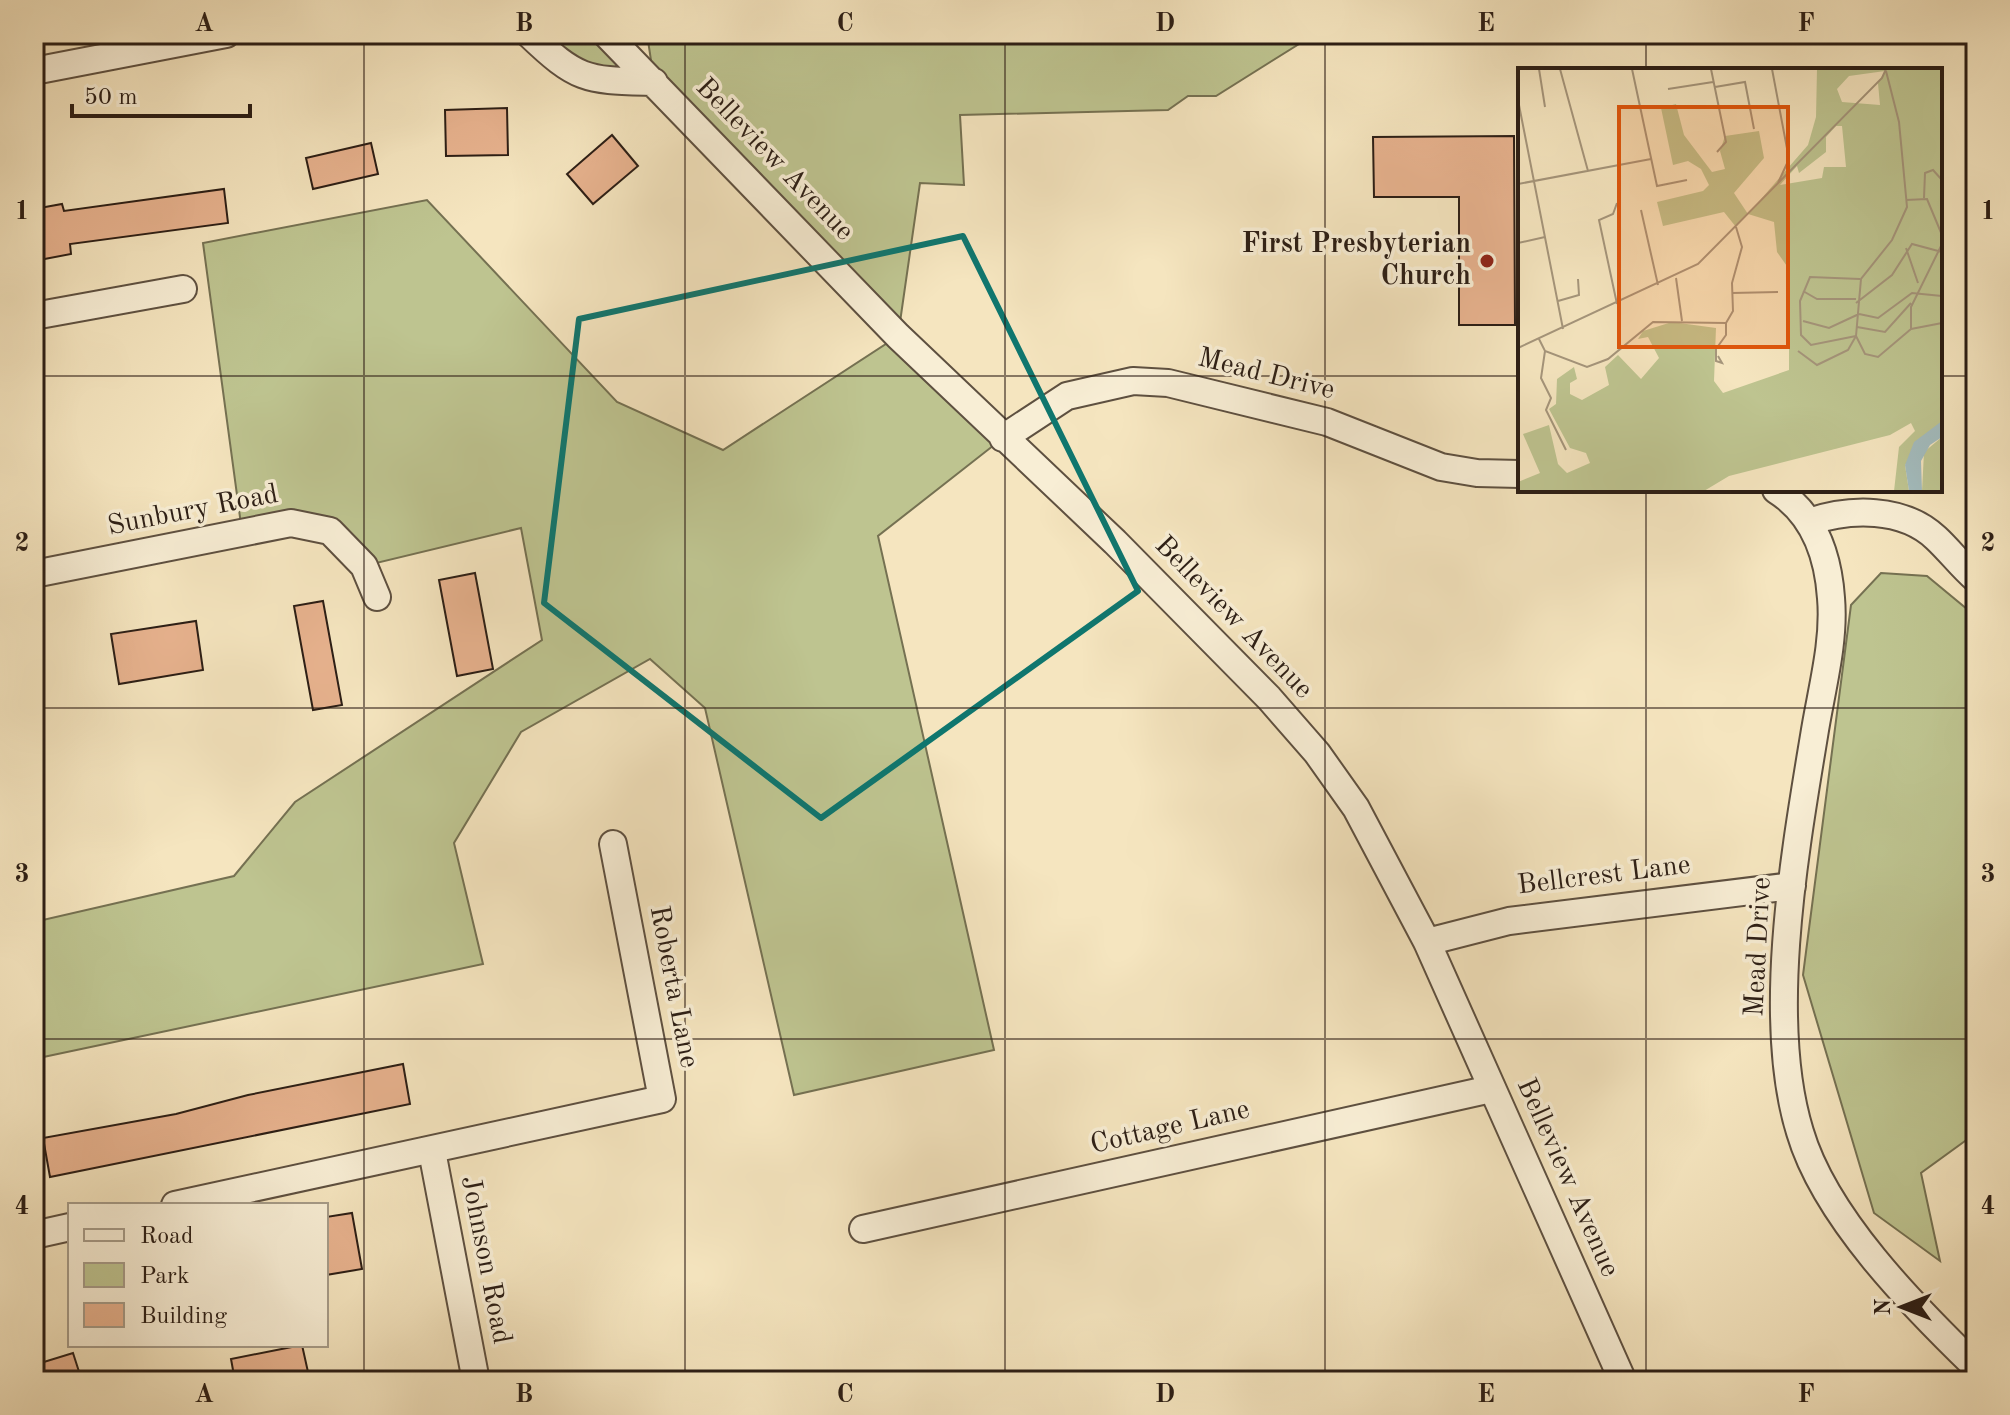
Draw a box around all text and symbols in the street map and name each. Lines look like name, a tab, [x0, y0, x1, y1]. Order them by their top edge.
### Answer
text: A	[194, 11, 214, 37]
text: B	[515, 11, 533, 37]
text: C	[836, 11, 854, 37]
text: D	[1155, 11, 1175, 37]
text: E	[1477, 11, 1495, 37]
text: F	[1797, 11, 1815, 37]
scale bar	[72, 68, 250, 118]
inset map	[1518, 68, 1942, 492]
street label: Belleview Avenue	[690, 73, 858, 247]
text: 50 m	[84, 86, 138, 110]
text: 1	[14, 199, 30, 225]
text: 1	[1980, 199, 1996, 225]
place label: First Presbyterian Church	[1242, 231, 1471, 291]
marker: First Presbyterian Church	[1478, 252, 1496, 270]
street label: Mead Drive	[1195, 344, 1337, 406]
street label: Sunbury Road	[105, 481, 281, 541]
text: 2	[14, 531, 30, 557]
street label: Belleview Avenue	[1149, 531, 1317, 705]
text: 2	[1980, 531, 1996, 557]
street label: Bellcrest Lane	[1516, 851, 1692, 901]
text: 3	[14, 862, 30, 888]
text: 3	[1980, 862, 1996, 888]
street label: Mead Drive	[1741, 876, 1777, 1018]
street label: Roberta Lane	[644, 903, 702, 1071]
street label: Belleview Avenue	[1511, 1075, 1623, 1281]
street label: Cottage Lane	[1088, 1096, 1252, 1160]
street label: Johnson Road	[455, 1174, 515, 1346]
text: 4	[14, 1194, 30, 1220]
text: 4	[1980, 1194, 1996, 1220]
legend	[68, 1203, 328, 1347]
text: Road	[140, 1225, 193, 1249]
text: Park	[140, 1265, 189, 1289]
north arrow	[1862, 1267, 1942, 1347]
text: N	[1873, 1298, 1895, 1315]
text: Building	[140, 1305, 227, 1329]
text: A	[194, 1382, 214, 1408]
text: B	[515, 1382, 533, 1408]
text: C	[836, 1382, 854, 1408]
text: D	[1155, 1382, 1175, 1408]
text: E	[1477, 1382, 1495, 1408]
text: F	[1797, 1382, 1815, 1408]

